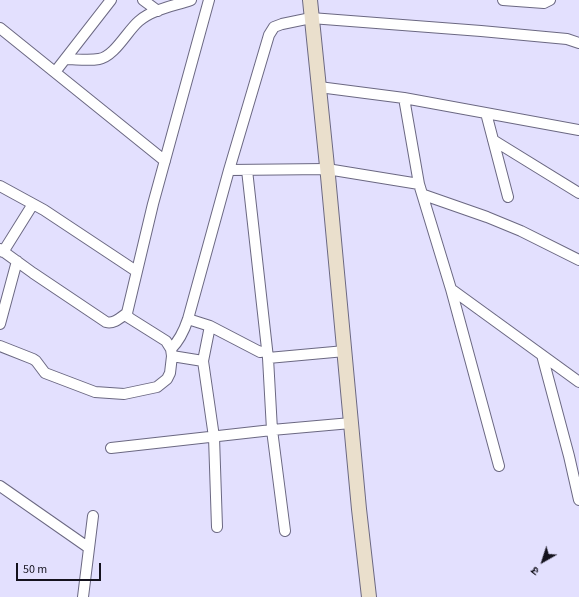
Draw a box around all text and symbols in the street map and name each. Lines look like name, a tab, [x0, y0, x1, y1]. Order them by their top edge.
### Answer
north arrow	[523, 541, 563, 581]
scale bar	[18, 555, 103, 581]
text: 50 m	[23, 561, 47, 578]
text: उ	[528, 563, 542, 579]

